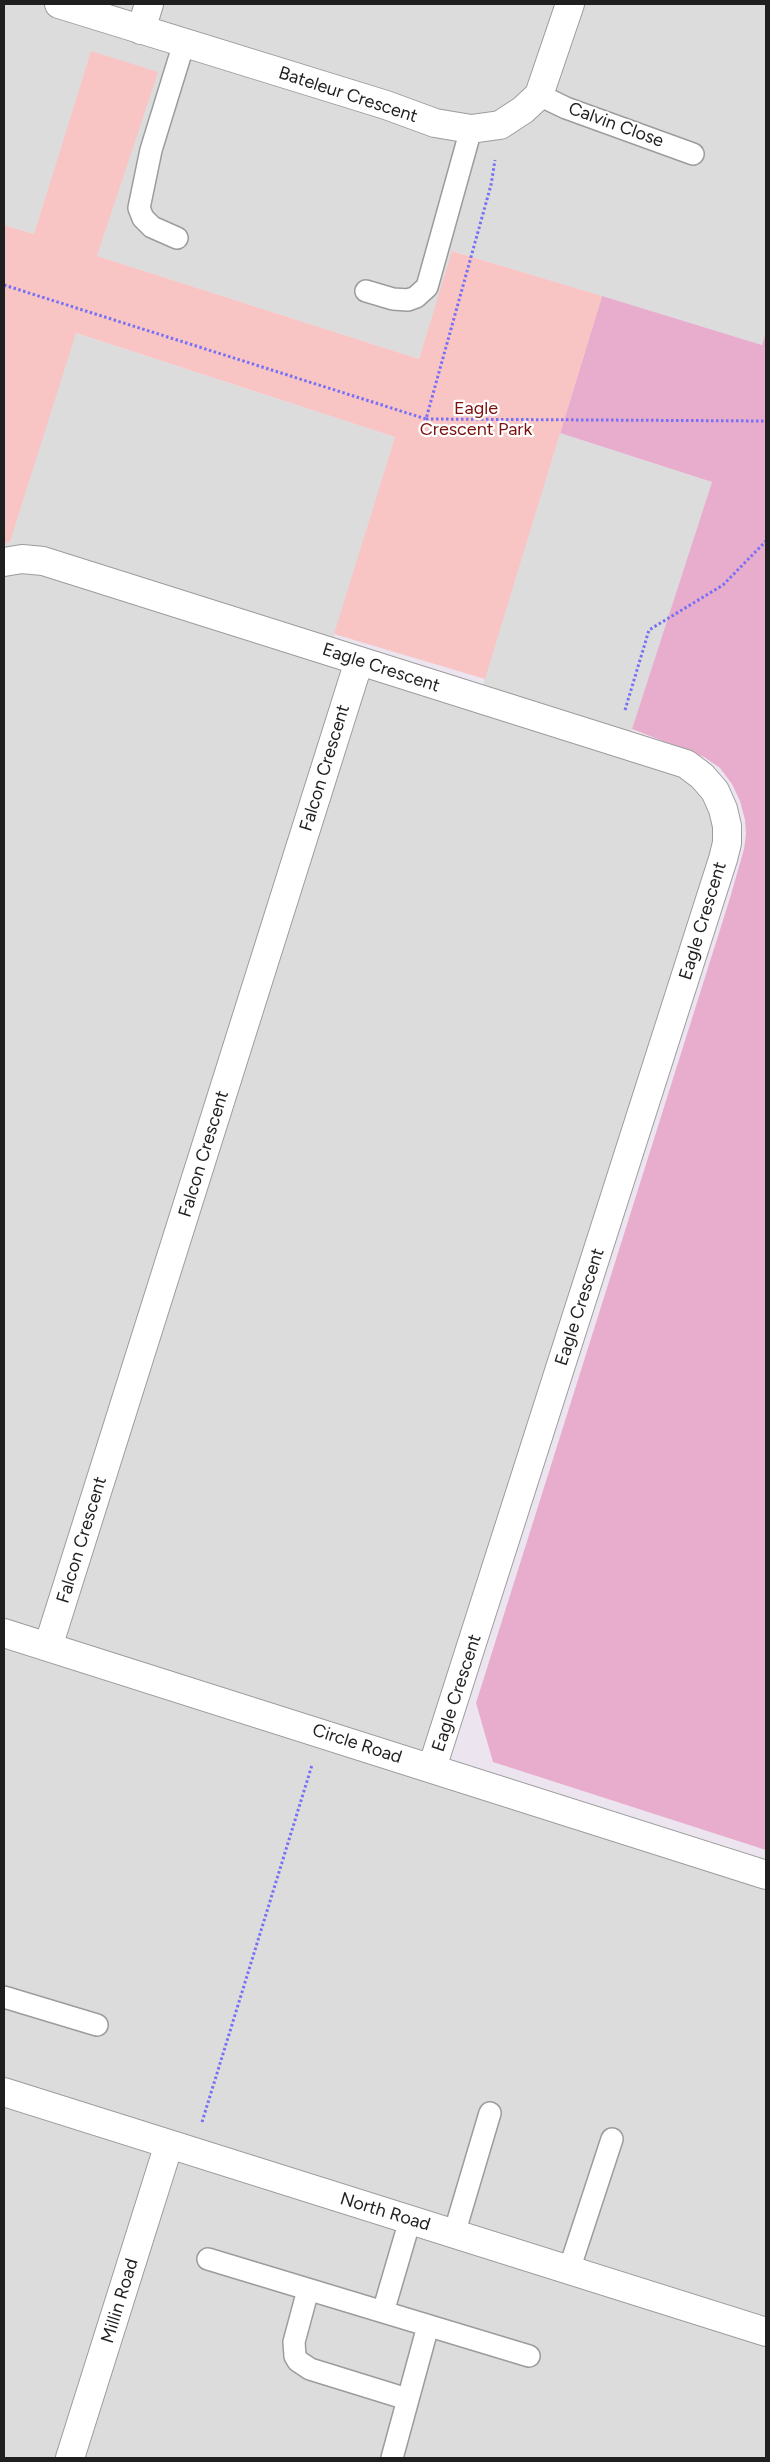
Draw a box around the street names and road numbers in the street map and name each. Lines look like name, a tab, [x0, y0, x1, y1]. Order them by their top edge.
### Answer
street label: Bateleur Crescent	[276, 62, 420, 128]
street label: Calvin Close	[565, 98, 667, 152]
street label: Eagle Crescent	[319, 639, 443, 697]
street label: Falcon Crescent	[295, 702, 355, 834]
street label: Eagle Crescent	[675, 859, 731, 983]
street label: Falcon Crescent	[174, 1088, 234, 1220]
street label: Eagle Crescent	[551, 1245, 609, 1369]
street label: Falcon Crescent	[52, 1474, 112, 1606]
street label: Eagle Crescent	[428, 1631, 486, 1755]
street label: Circle Road	[310, 1719, 404, 1769]
street label: North Road	[337, 2188, 433, 2236]
street label: Millin Road	[97, 2256, 143, 2346]

